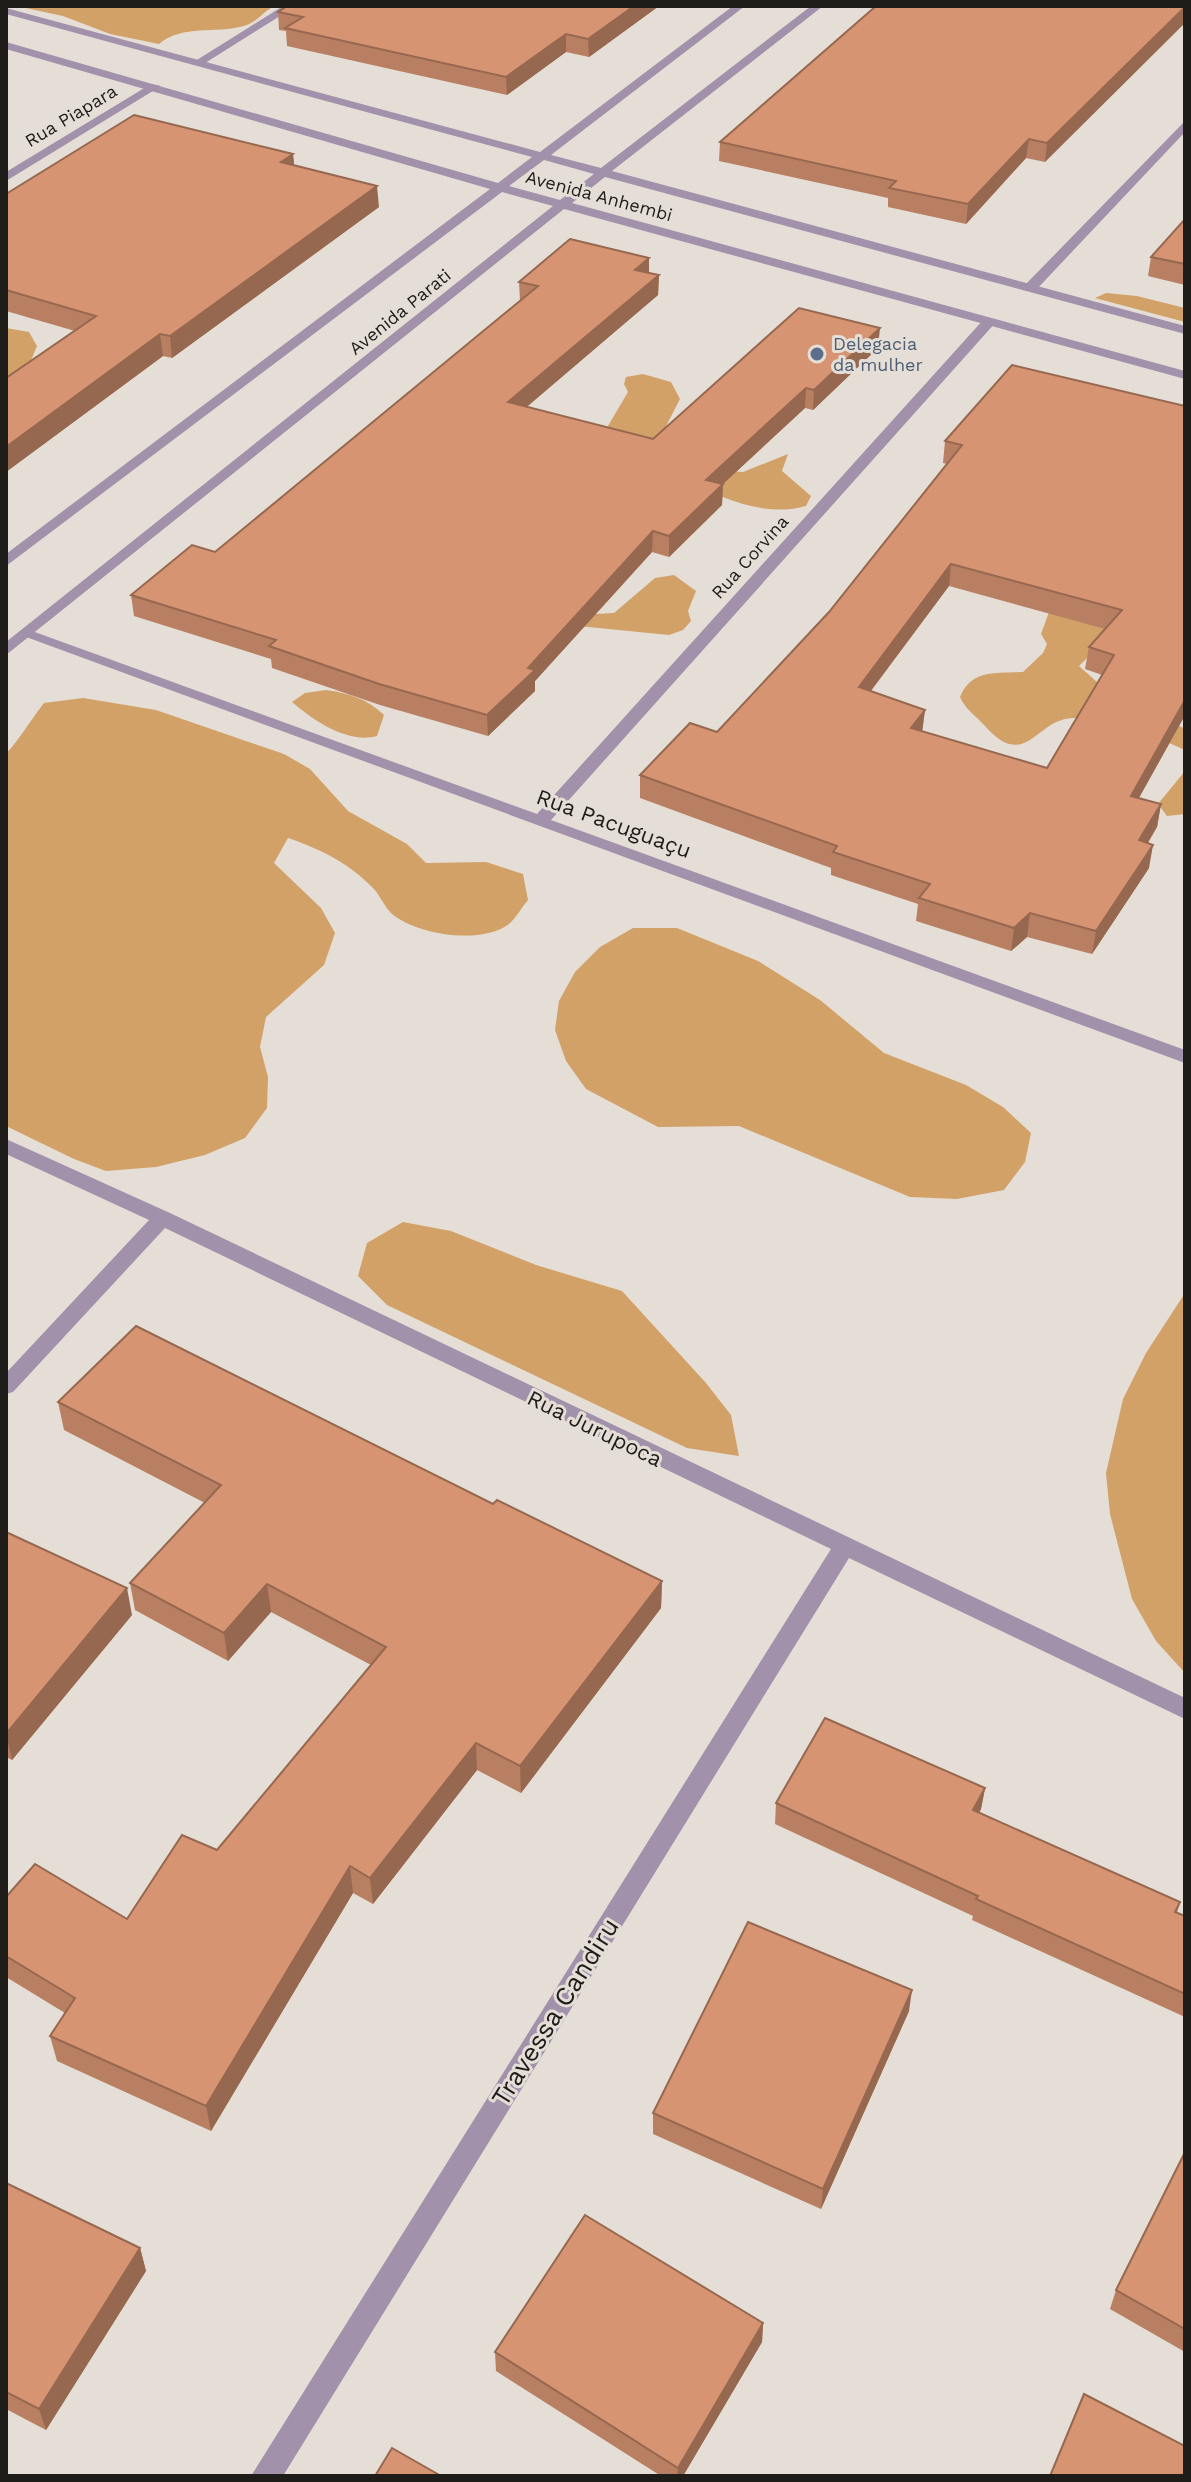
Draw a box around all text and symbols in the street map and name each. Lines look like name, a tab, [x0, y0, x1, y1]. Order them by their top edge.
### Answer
street label: Rua Piapara	[21, 80, 121, 151]
street label: Avenida Anhembi	[523, 166, 675, 225]
street label: Avenida Parati	[345, 264, 455, 359]
place label: Delegacia da mulher	[833, 333, 923, 375]
marker: Delegacia da mulher	[808, 345, 826, 363]
street label: Rua Corvina	[707, 511, 792, 603]
street label: Rua Pacuguaçu	[533, 784, 695, 863]
street label: Rua Jurupoca	[523, 1385, 666, 1472]
street label: Travessa Candiru	[485, 1913, 625, 2111]

